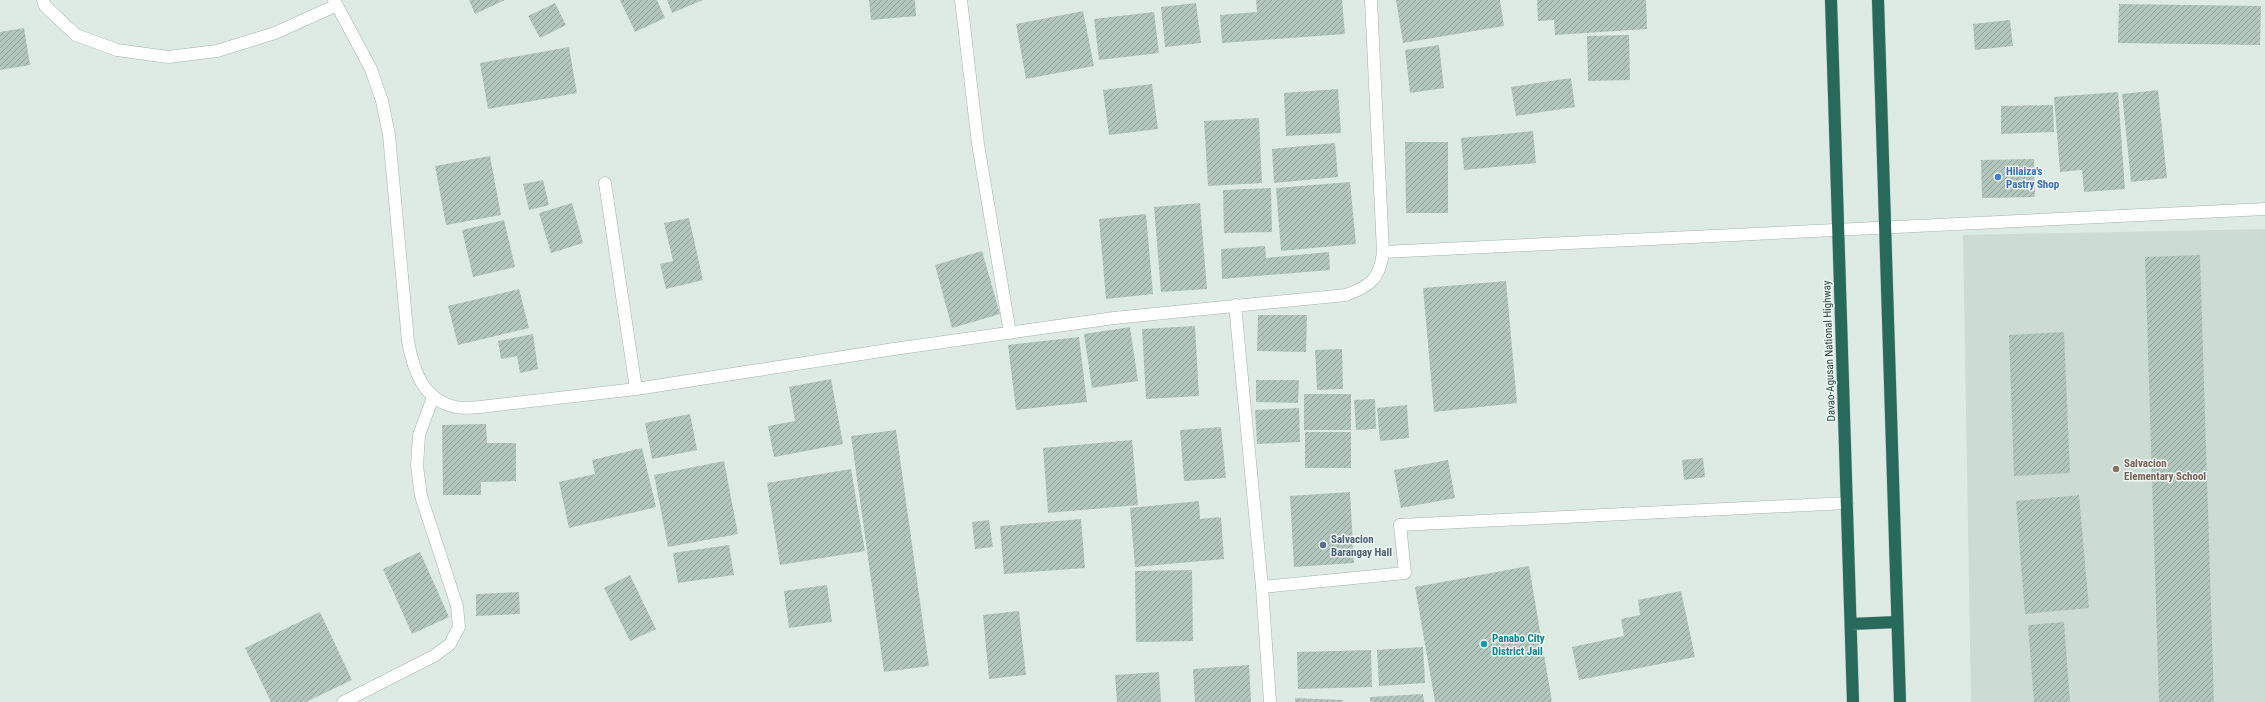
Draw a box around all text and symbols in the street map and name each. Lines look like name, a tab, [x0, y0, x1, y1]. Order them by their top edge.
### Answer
place label: Hilaiza's Pastry Shop	[2006, 165, 2060, 191]
marker: Hilaiza's Pastry Shop	[1993, 172, 2003, 182]
street label: Davao-Agusan National Highway	[1820, 280, 1838, 422]
place label: Salvacion Elementary School	[2124, 457, 2206, 483]
marker: Salvacion Elementary School	[2111, 464, 2121, 474]
place label: Salvacion Barangay Hall	[1331, 533, 1392, 559]
marker: Salvacion Barangay Hall	[1318, 540, 1328, 550]
place label: Panabo City District Jail	[1492, 632, 1545, 658]
marker: Panabo City District Jail	[1479, 639, 1489, 649]

